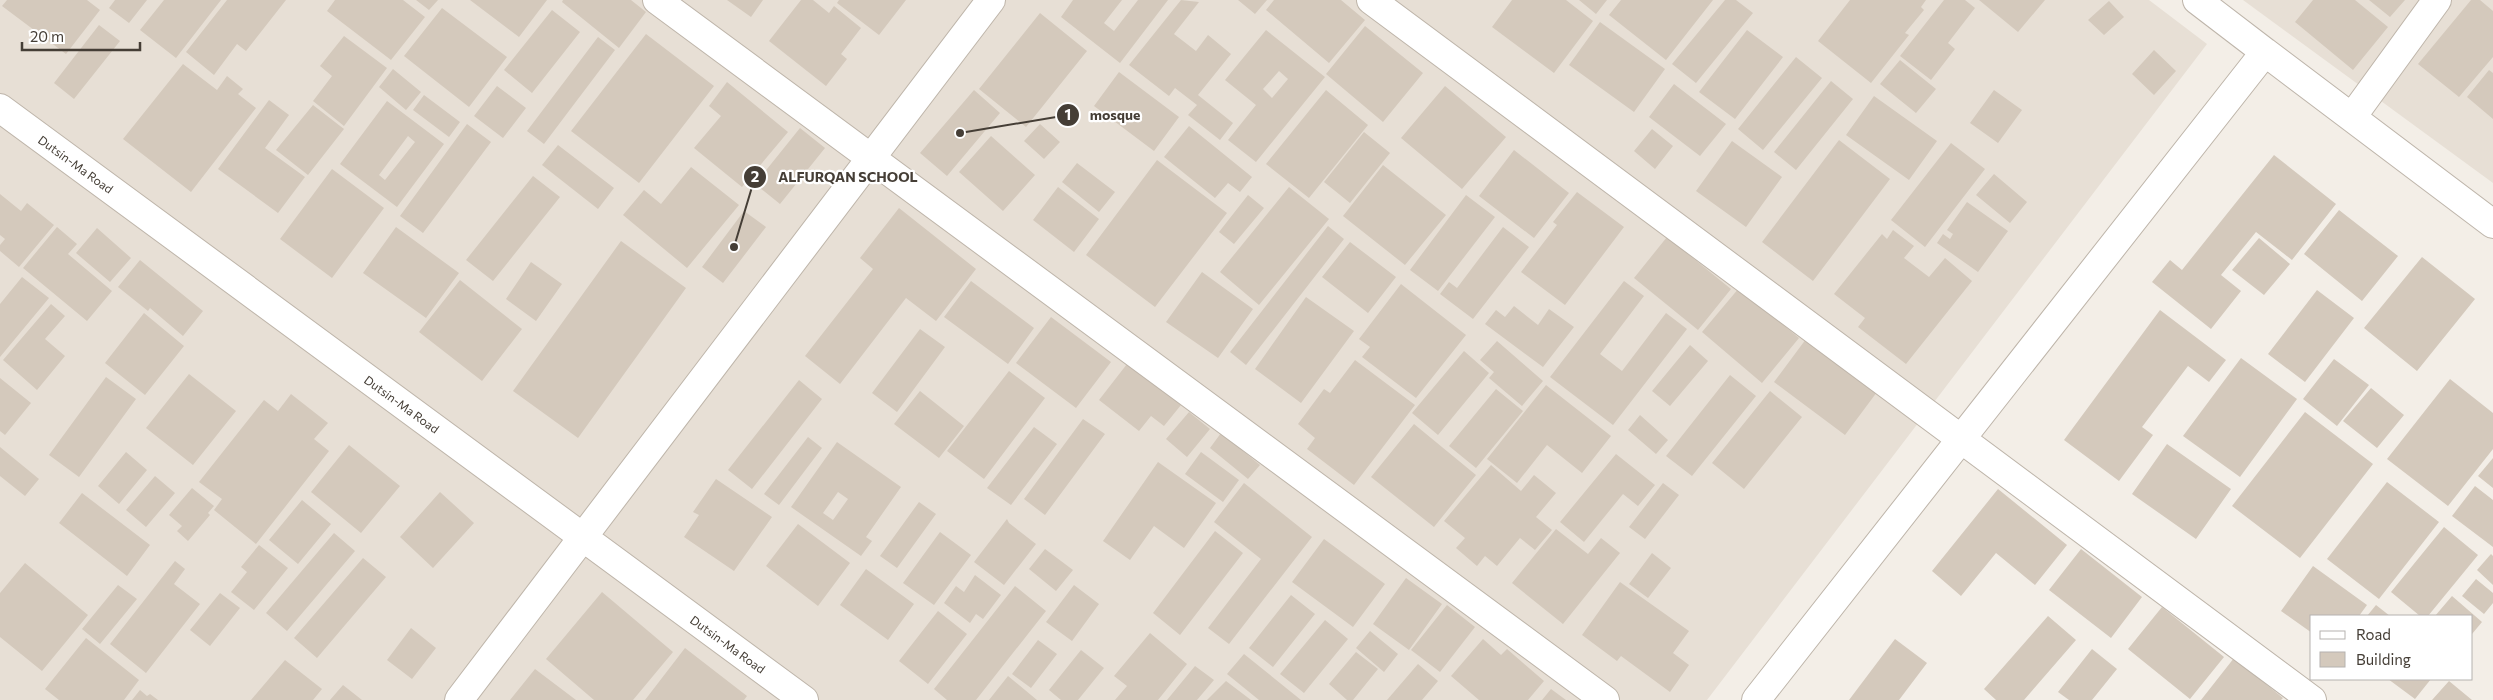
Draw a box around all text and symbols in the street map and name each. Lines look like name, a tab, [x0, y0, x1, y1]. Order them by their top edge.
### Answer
scale bar	[22, 20, 140, 52]
text: 20 m	[30, 27, 64, 45]
callout: mosque	[1055, 101, 1151, 130]
text: 1	[1065, 105, 1071, 123]
text: mosque	[1090, 106, 1140, 123]
street label: Dutsin-Ma Road	[36, 132, 116, 196]
callout: ALFURQAN SCHOOL	[743, 162, 927, 191]
text: 2	[751, 167, 759, 185]
text: ALFURQAN SCHOOL	[778, 168, 918, 185]
street label: Dutsin-Ma Road	[362, 372, 442, 436]
street label: Dutsin-Ma Road	[688, 612, 768, 676]
legend	[2310, 615, 2473, 680]
text: Road	[2356, 625, 2391, 643]
text: Building	[2356, 650, 2411, 668]

